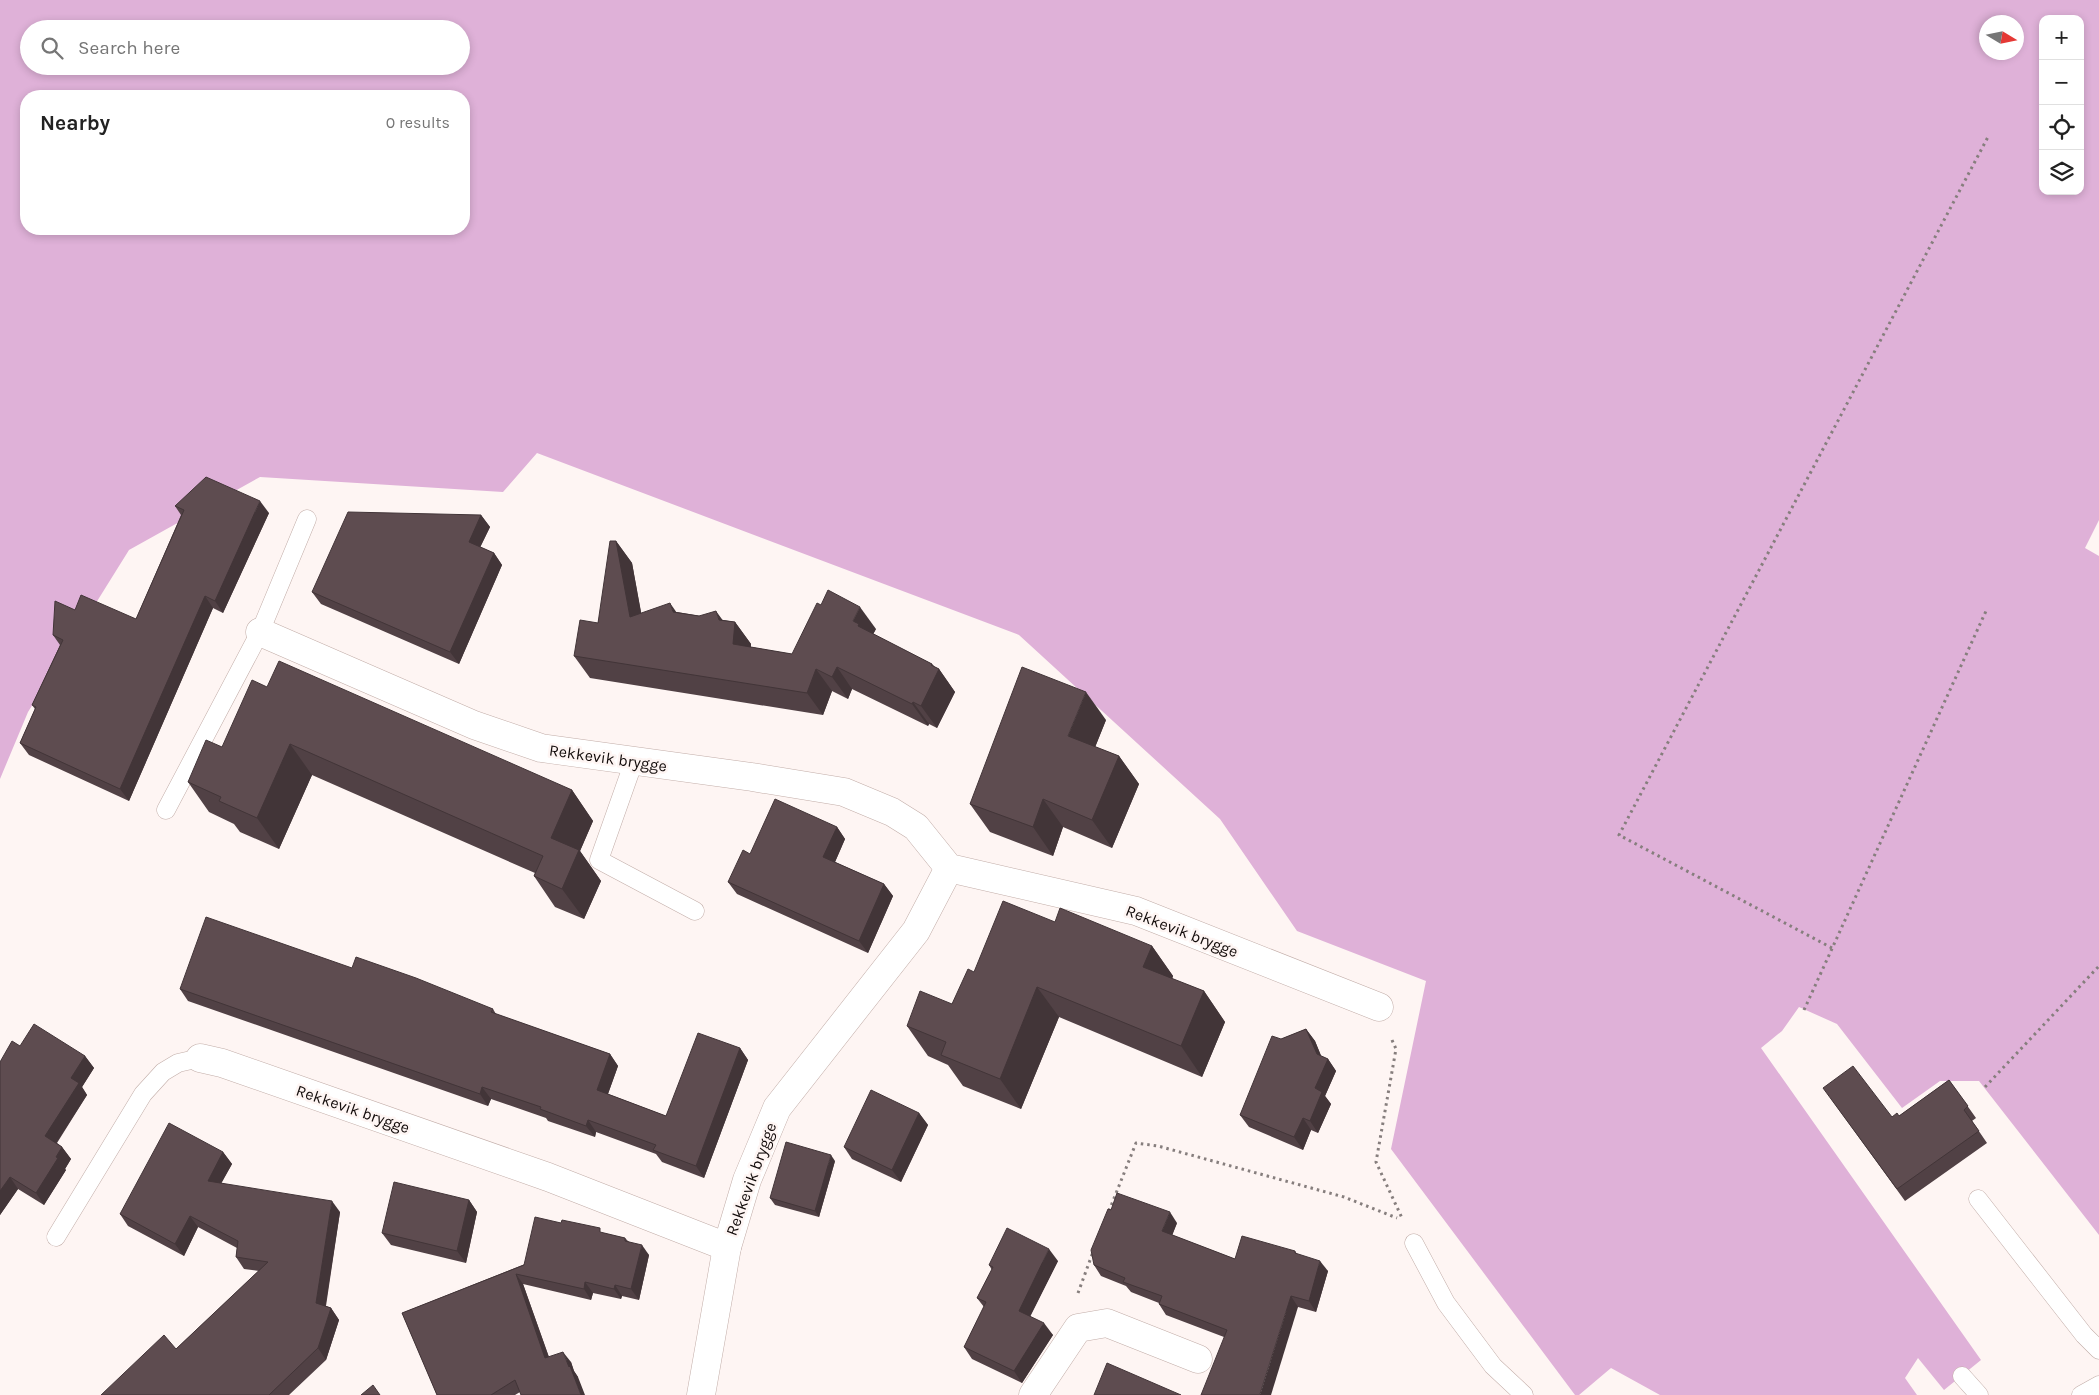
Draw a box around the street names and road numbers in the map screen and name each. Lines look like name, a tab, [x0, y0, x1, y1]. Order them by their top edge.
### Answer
street label: Rekkevik brygge	[548, 740, 668, 776]
street label: Rekkevik brygge	[1123, 901, 1241, 961]
street label: Rekkevik brygge	[294, 1081, 412, 1137]
street label: Rekkevik brygge	[722, 1120, 780, 1238]

